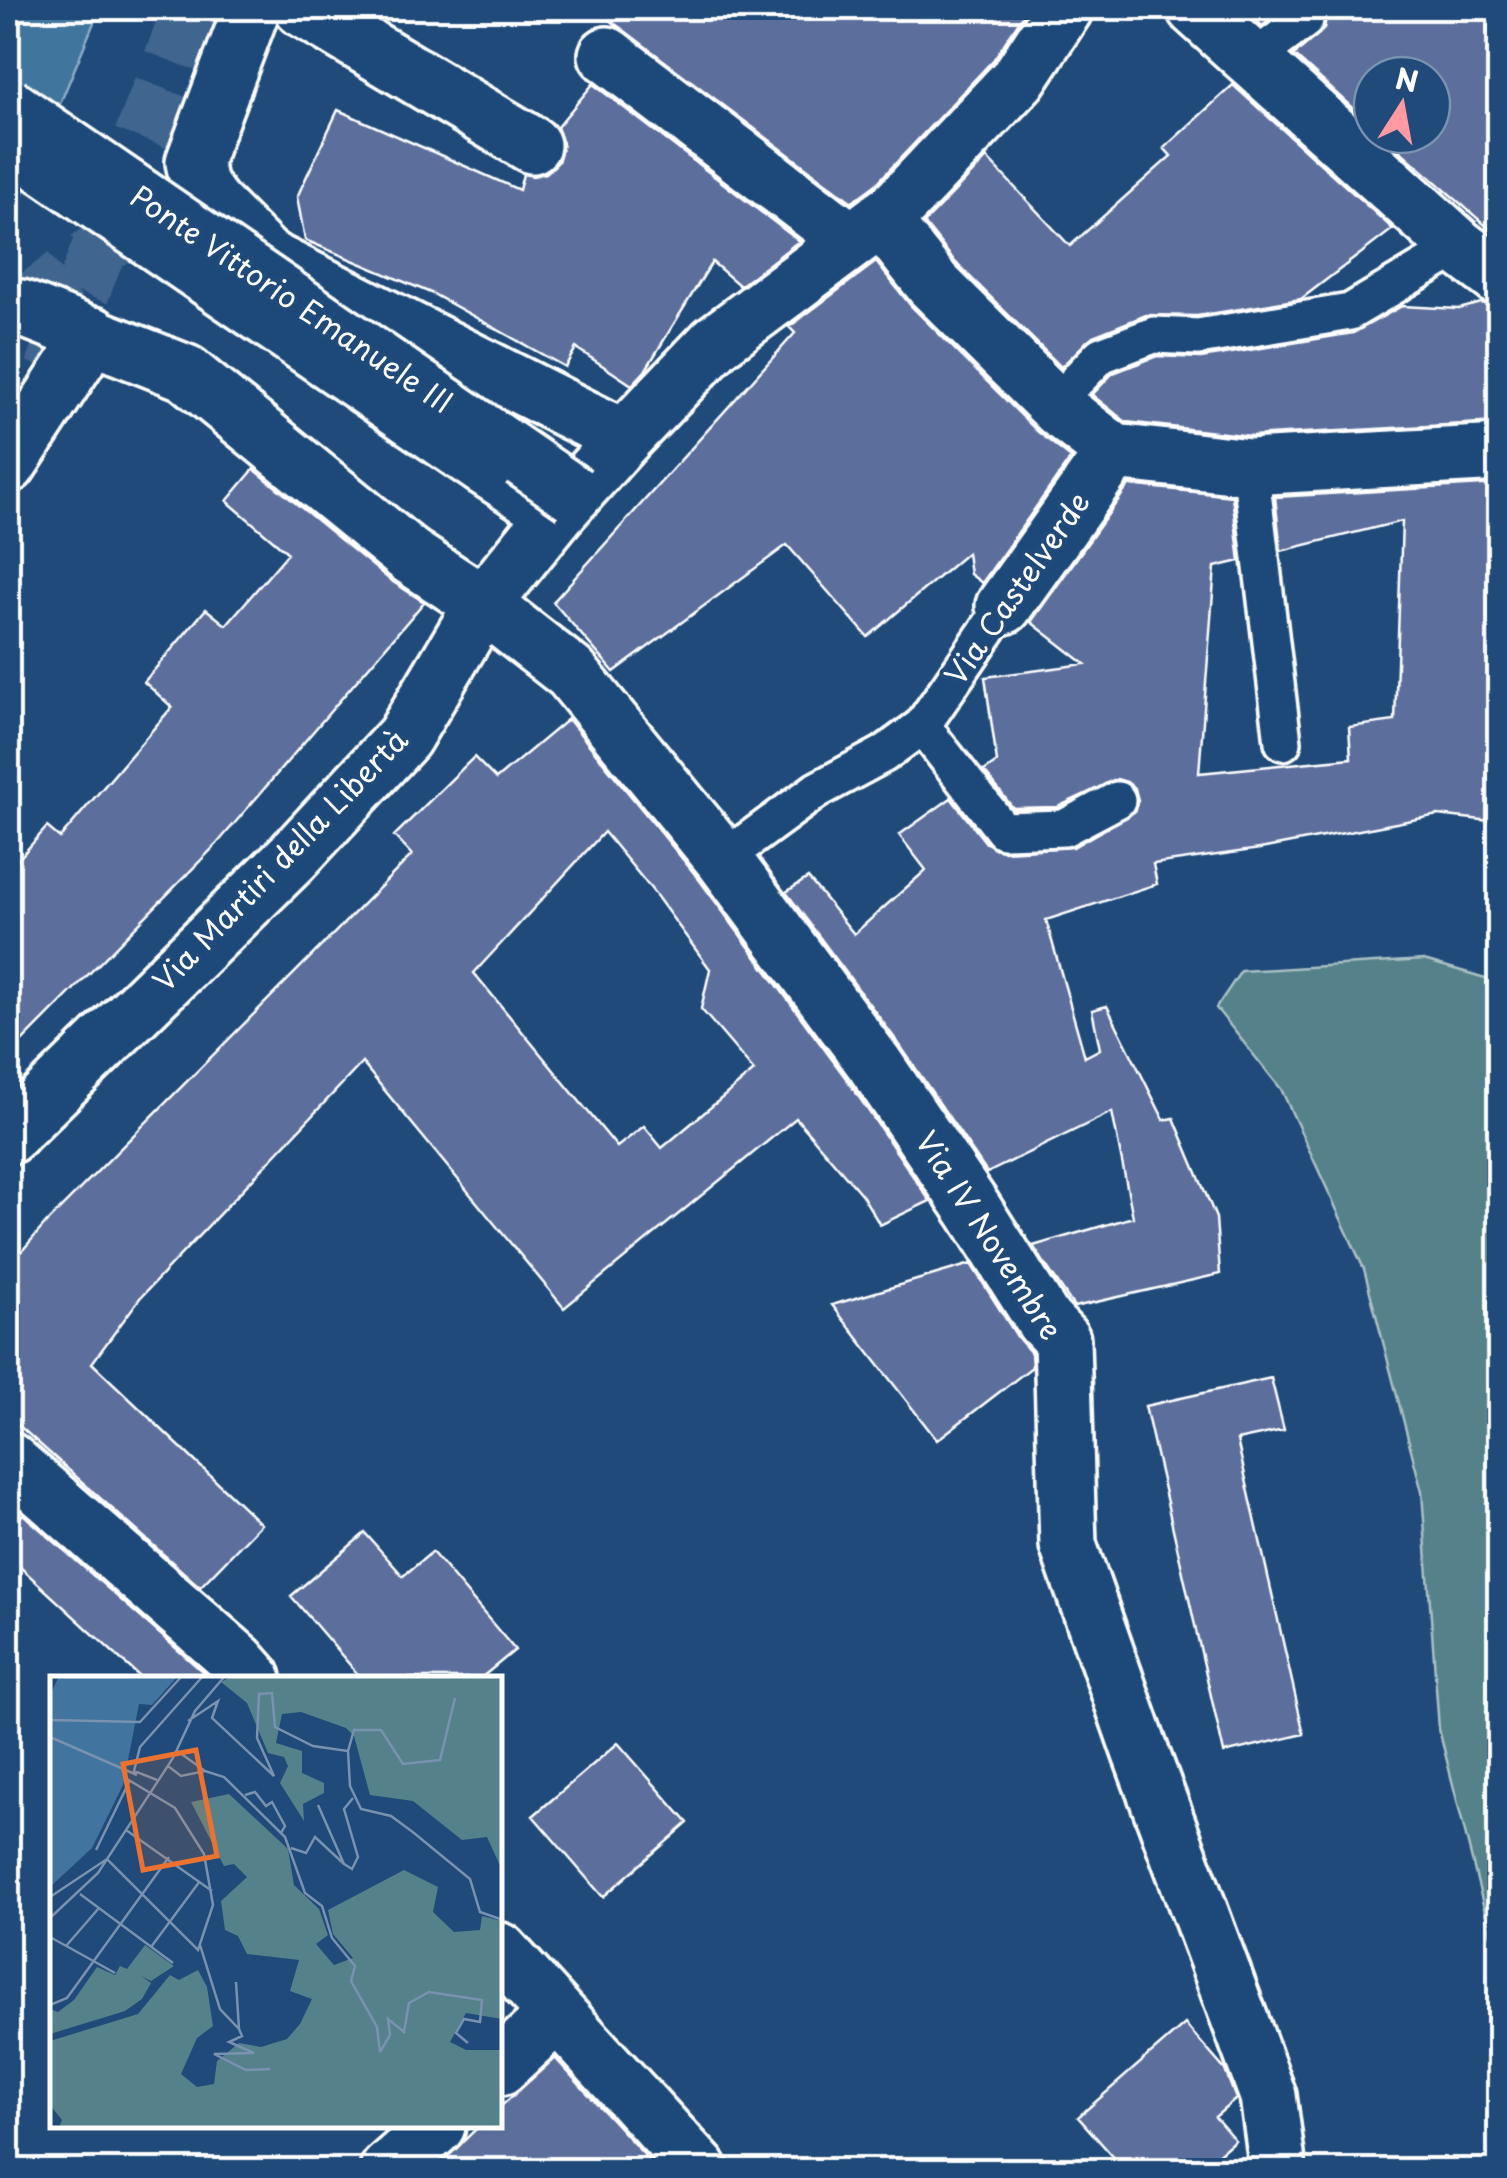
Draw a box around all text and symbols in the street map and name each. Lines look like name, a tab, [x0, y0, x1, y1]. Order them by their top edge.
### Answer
north arrow	[1352, 55, 1452, 155]
text: N	[1392, 56, 1422, 102]
street label: Ponte Vittorio Emanuele III	[122, 173, 463, 423]
street label: Via Castelverde	[932, 482, 1099, 693]
street label: Via Martiri della Libertà	[141, 718, 417, 1001]
street label: Via IV Novembre	[906, 1121, 1075, 1348]
inset map	[50, 1676, 502, 2128]

